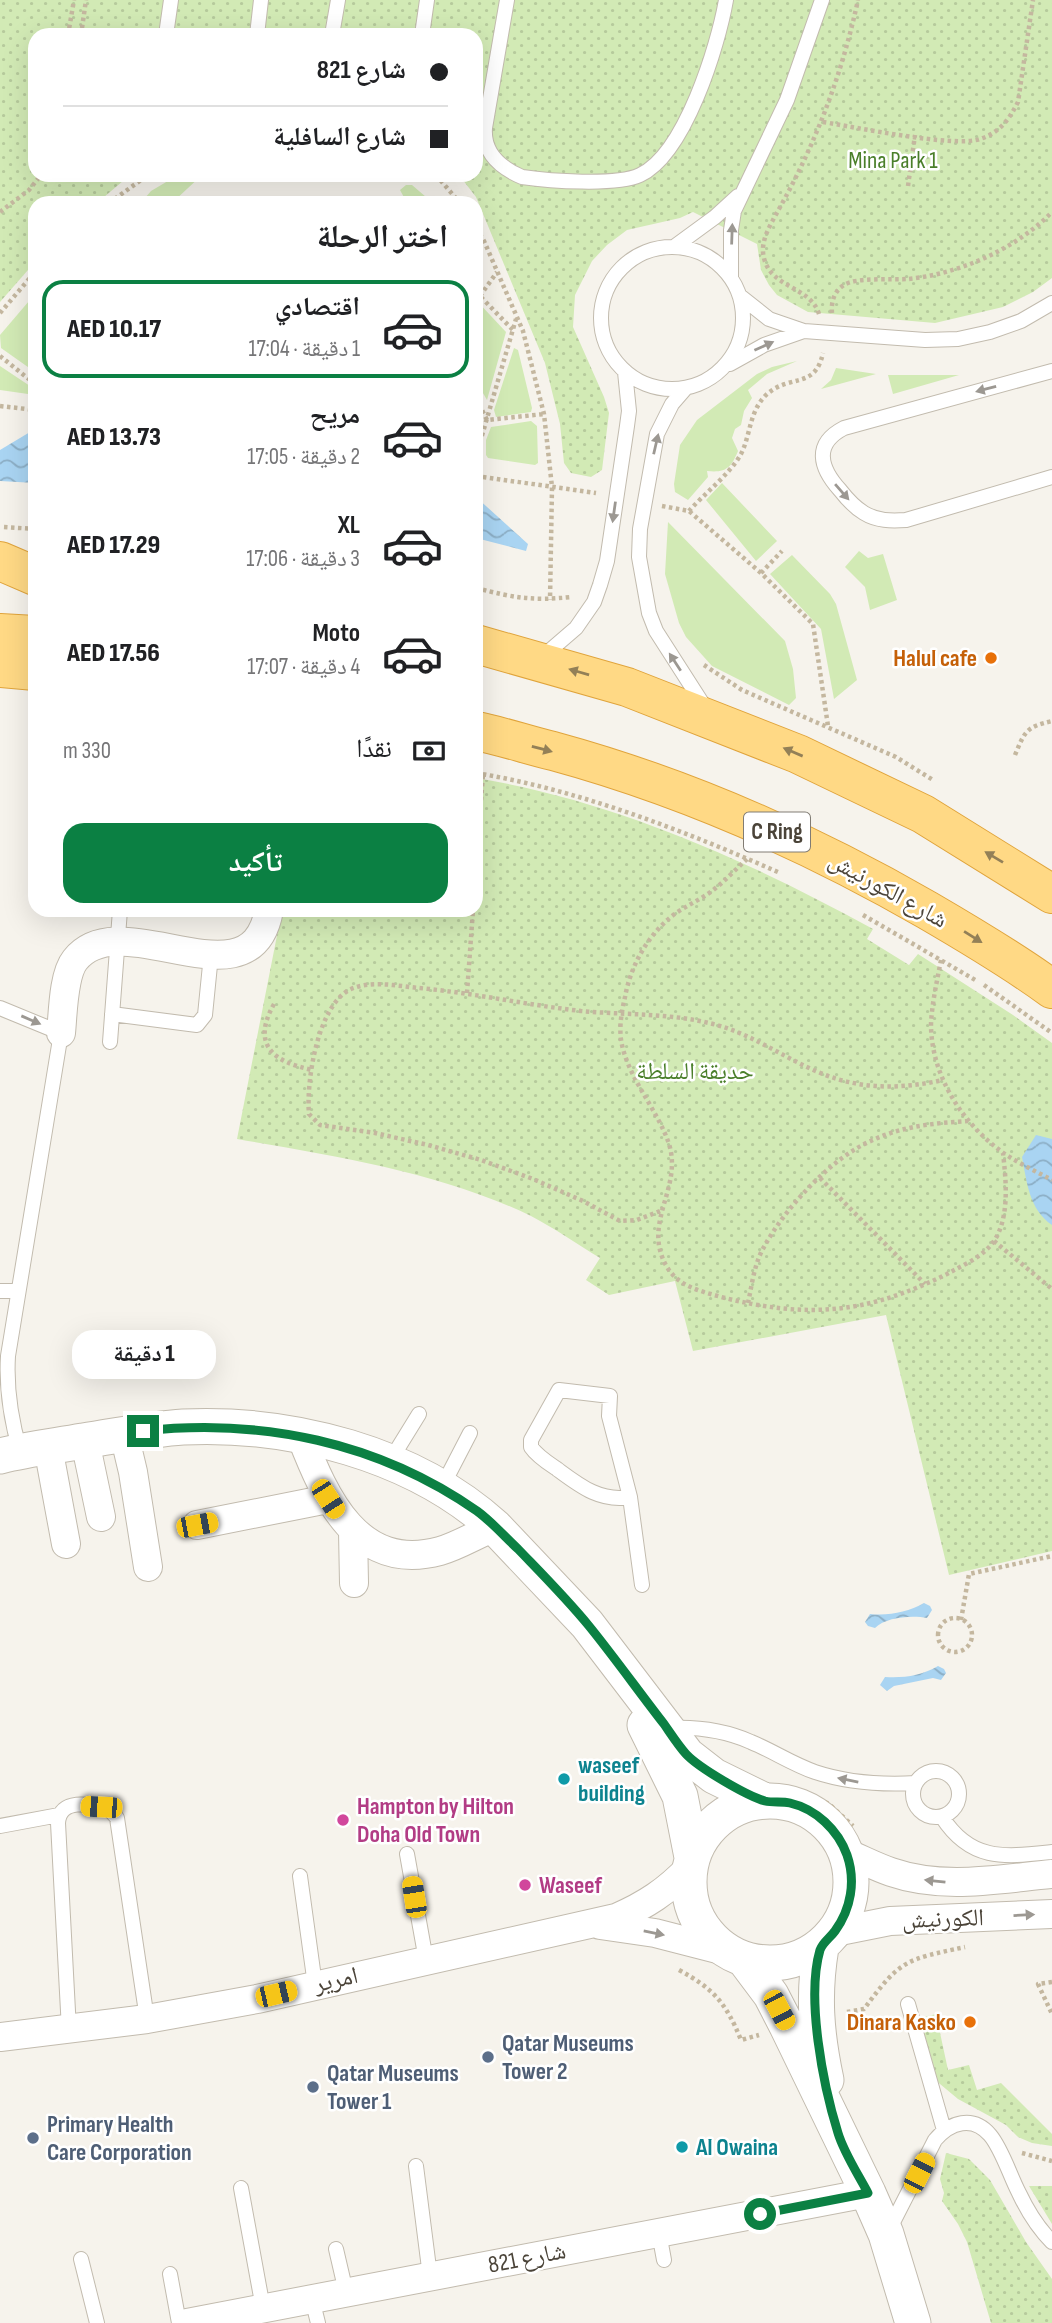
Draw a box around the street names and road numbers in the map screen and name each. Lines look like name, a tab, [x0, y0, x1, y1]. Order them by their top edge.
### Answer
road number: C Ring	[744, 812, 810, 852]
street label: شارع الكورنيش	[824, 845, 952, 935]
street label: الكورنيش	[902, 1903, 984, 1935]
street label: امرير	[310, 1961, 361, 1999]
street label: شارع 821	[486, 2236, 568, 2280]

